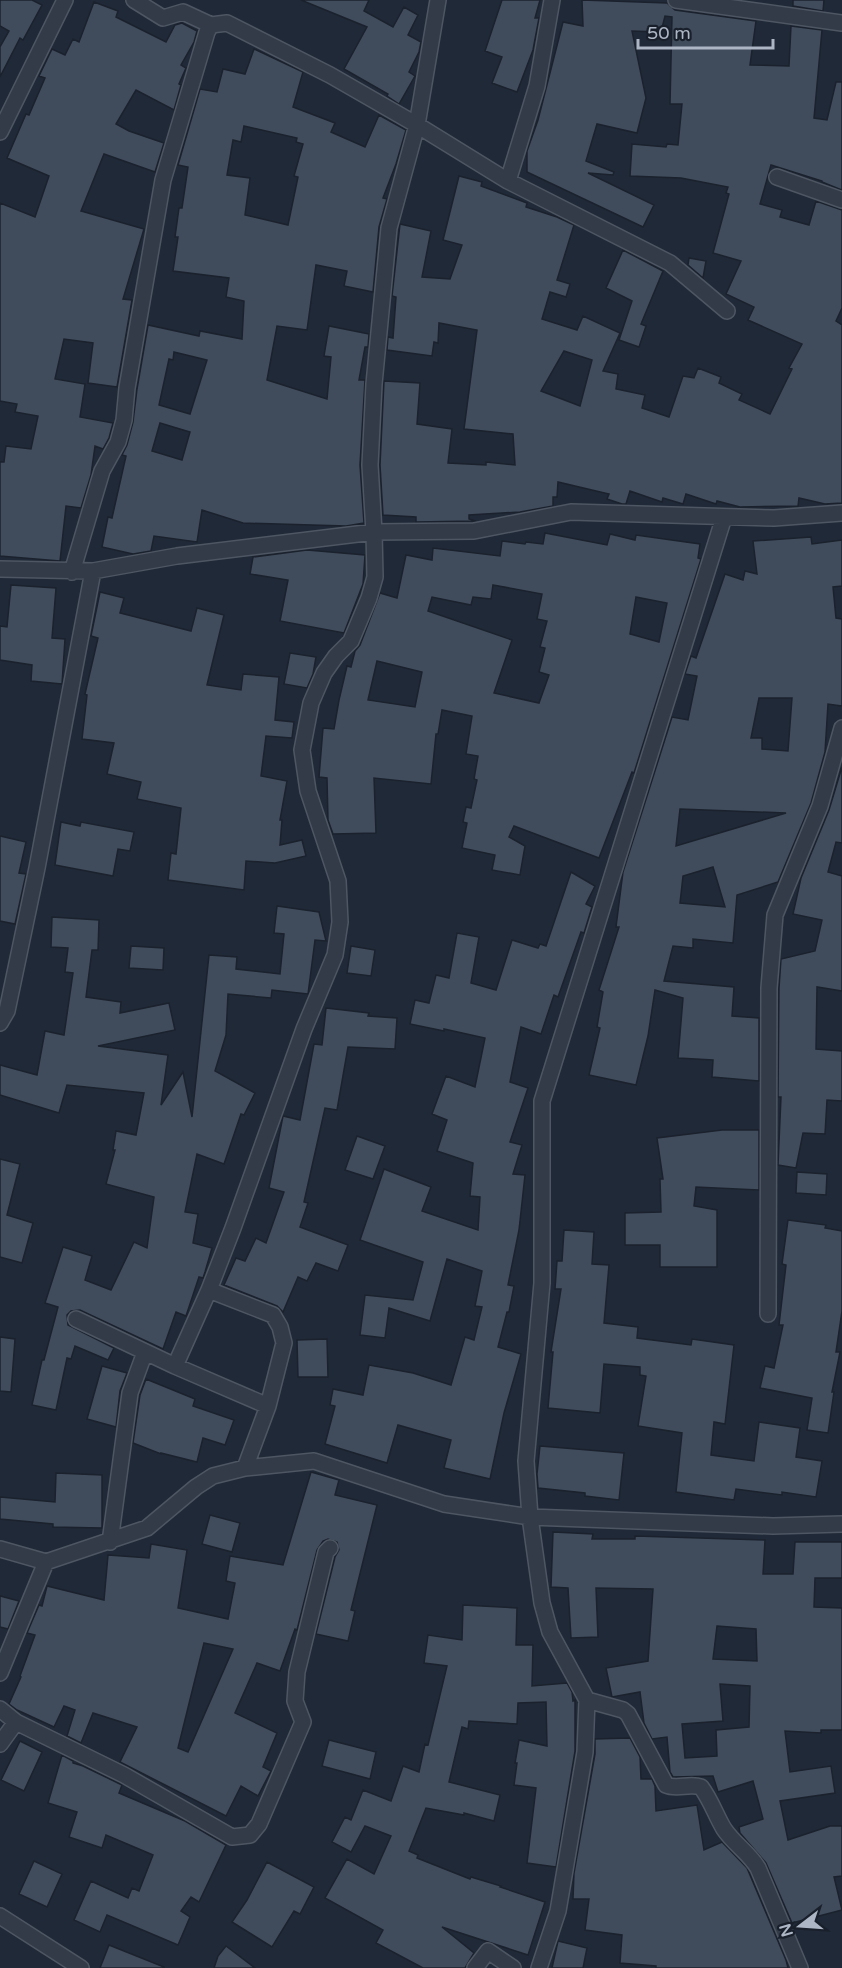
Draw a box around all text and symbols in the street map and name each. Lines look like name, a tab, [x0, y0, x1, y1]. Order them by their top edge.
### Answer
scale bar	[638, 12, 773, 50]
text: 50 m	[647, 22, 691, 44]
north arrow	[770, 1896, 830, 1956]
text: N	[775, 1921, 798, 1939]

